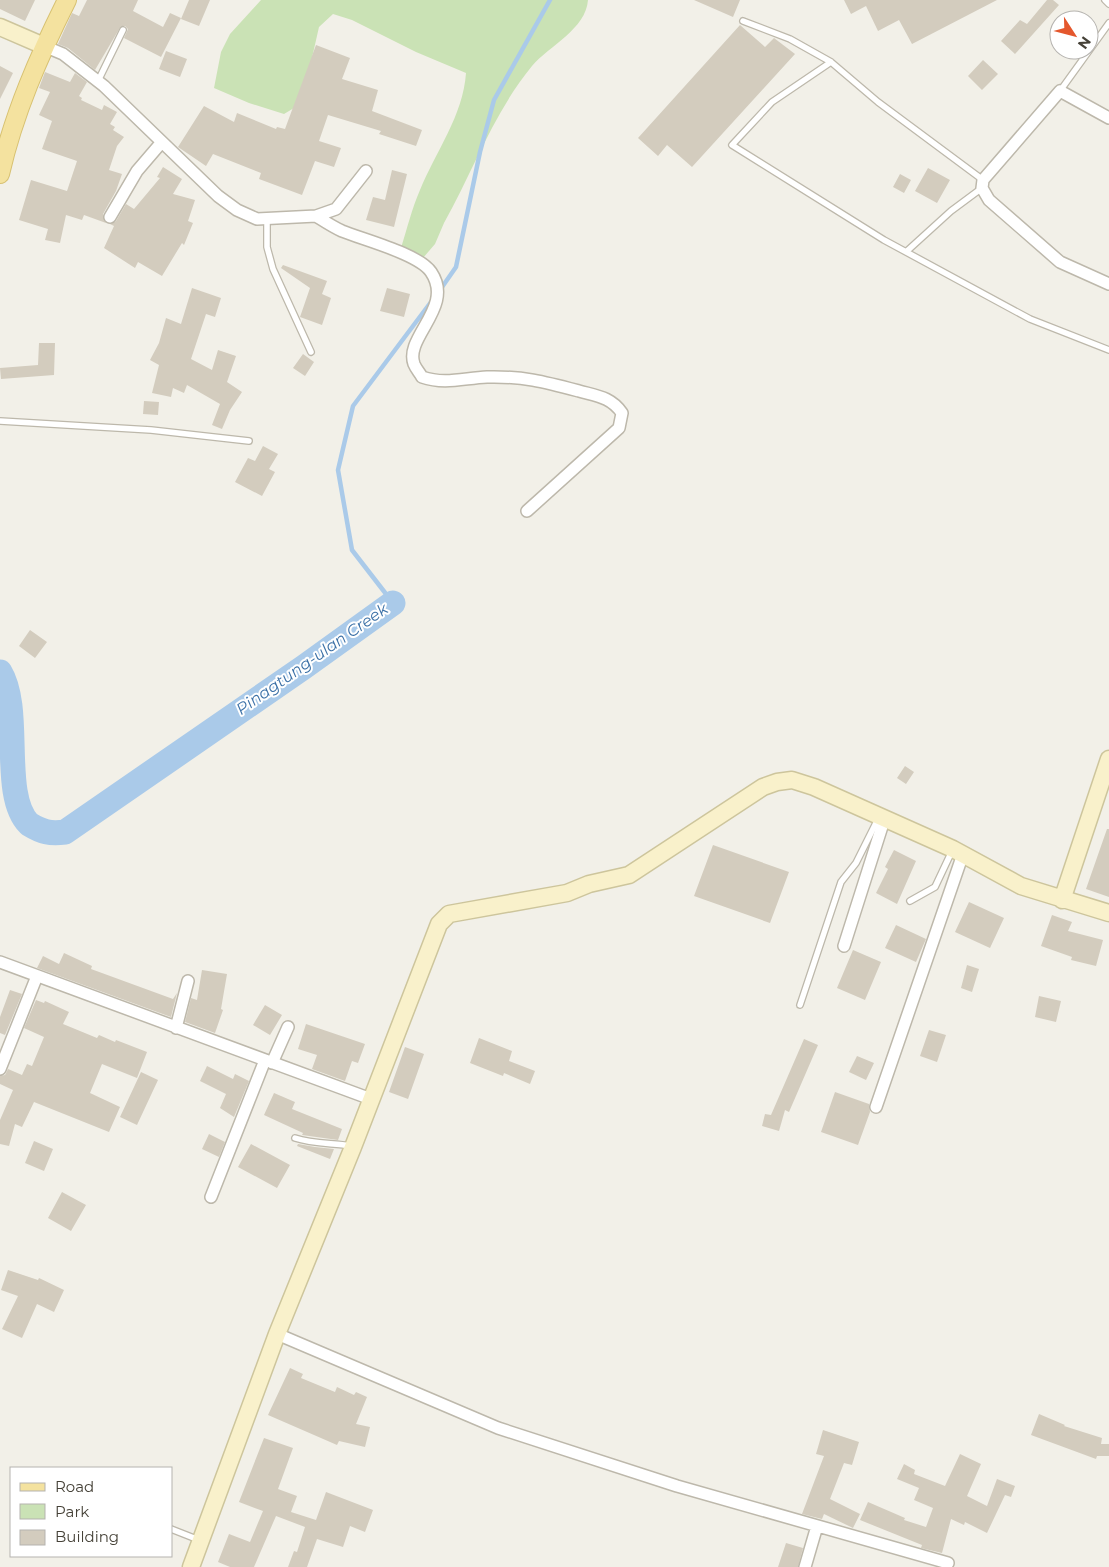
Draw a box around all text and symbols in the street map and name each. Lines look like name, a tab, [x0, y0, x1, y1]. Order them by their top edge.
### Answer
north arrow	[1049, 10, 1099, 60]
text: N	[1074, 33, 1095, 53]
water label: Pinagtung-ulan Creek	[232, 598, 393, 719]
legend	[10, 1467, 172, 1557]
text: Road	[55, 1477, 94, 1496]
text: Park	[55, 1502, 89, 1521]
text: Building	[55, 1527, 119, 1546]

